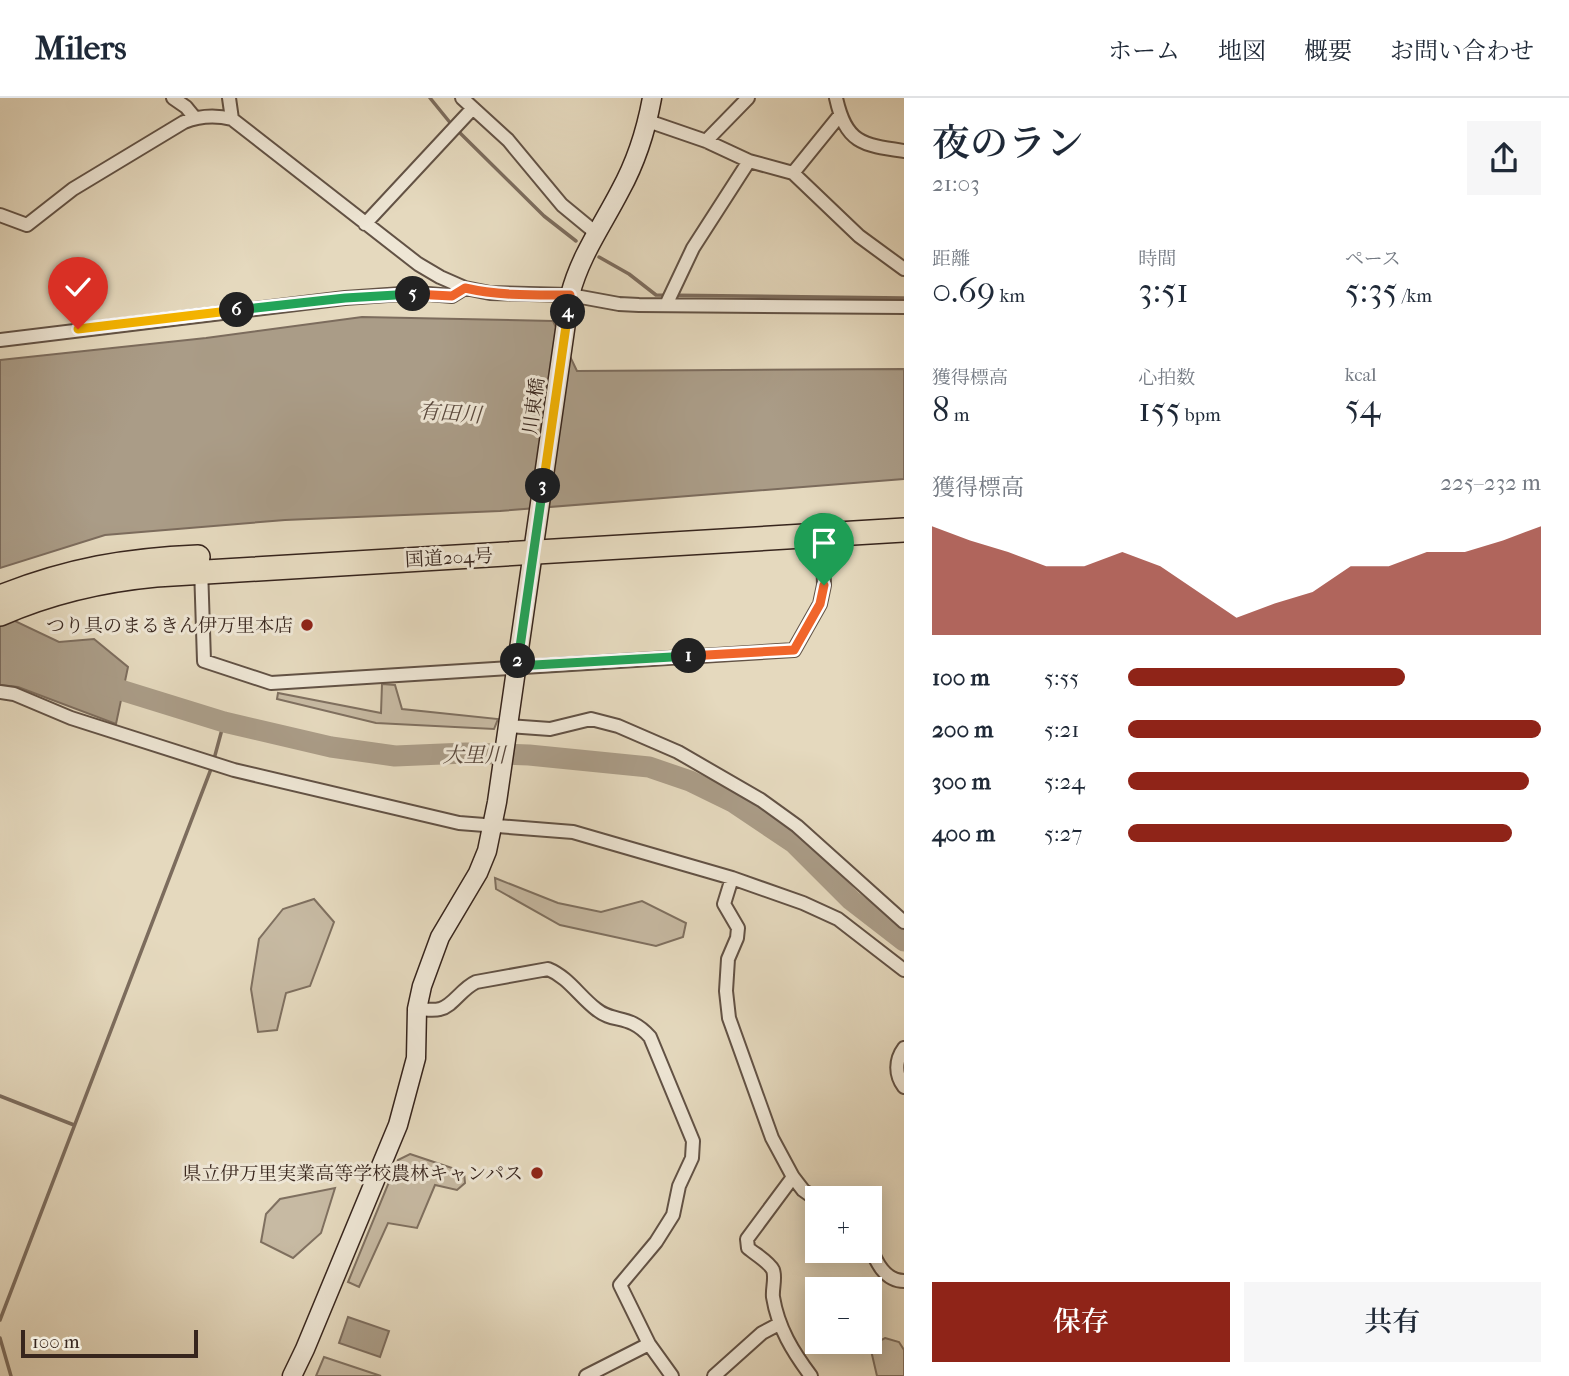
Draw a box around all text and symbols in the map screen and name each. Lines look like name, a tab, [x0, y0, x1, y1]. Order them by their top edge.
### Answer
text: Milers	[35, 29, 126, 68]
text: ホーム	[1108, 37, 1180, 65]
text: 地図	[1218, 37, 1266, 65]
text: 概要	[1304, 37, 1352, 65]
text: お問い合わせ	[1390, 37, 1534, 65]
text: 夜のラン	[932, 121, 1084, 166]
button: share	[1467, 121, 1541, 195]
text: 21:03	[932, 170, 980, 197]
text: 距離	[932, 248, 970, 270]
text: 時間	[1138, 248, 1176, 270]
text: ペース	[1345, 248, 1401, 270]
pin	[48, 257, 108, 329]
icon: check	[59, 268, 97, 306]
text: 0.69	[932, 270, 995, 311]
text: 3:51	[1138, 270, 1189, 311]
text: 5:35	[1345, 270, 1398, 311]
pin: 5	[396, 276, 430, 312]
text: 5	[408, 282, 417, 304]
text: km	[995, 285, 1025, 307]
text: /km	[1398, 285, 1432, 307]
pin: 6	[219, 292, 254, 328]
pin: 4	[550, 294, 586, 330]
text: 6	[231, 298, 242, 320]
text: 4	[562, 300, 573, 322]
text: kcal	[1345, 364, 1377, 386]
text: 獲得標高	[932, 367, 1008, 389]
text: 心拍数	[1138, 367, 1195, 389]
street label: 川東橋	[519, 376, 549, 436]
text: 54	[1345, 386, 1380, 427]
text: 8	[932, 389, 950, 430]
text: 155	[1138, 389, 1181, 430]
water label: 有田川	[418, 399, 484, 427]
text: m	[950, 404, 969, 426]
text: bpm	[1181, 404, 1221, 426]
pin: 3	[526, 468, 560, 504]
text: 225–232 m	[1440, 469, 1541, 496]
text: 3	[539, 474, 546, 496]
text: 獲得標高	[932, 474, 1024, 501]
pin	[794, 513, 854, 585]
icon: arrive	[805, 524, 843, 562]
street label: 国道204号	[404, 545, 494, 571]
place label: つり具のまるきん伊万里本店	[46, 615, 293, 637]
marker: つり具のまるきん伊万里本店	[299, 617, 315, 633]
pin: 1	[672, 638, 706, 674]
pin: 2	[500, 644, 536, 678]
text: 1	[685, 644, 692, 666]
text: 2	[513, 649, 522, 671]
text: 100 m	[932, 664, 990, 691]
text: 5:55	[1044, 664, 1079, 691]
text: 200 m	[932, 716, 993, 743]
text: 5:21	[1044, 716, 1080, 743]
water label: 大里川	[443, 743, 507, 767]
text: 300 m	[932, 768, 991, 795]
text: 5:24	[1044, 768, 1085, 795]
text: 400 m	[932, 820, 995, 847]
text: 5:27	[1044, 820, 1082, 847]
place label: 県立伊万里実業高等学校農林キャンパス	[182, 1163, 523, 1185]
marker: 県立伊万里実業高等学校農林キャンパス	[529, 1165, 545, 1181]
map controls	[805, 1186, 882, 1354]
button: +	[805, 1186, 882, 1263]
button: −	[805, 1277, 882, 1354]
button: 保存	[932, 1282, 1230, 1362]
button: 共有	[1244, 1282, 1541, 1362]
scale bar	[21, 1327, 198, 1359]
text: 100 m	[32, 1331, 80, 1353]

